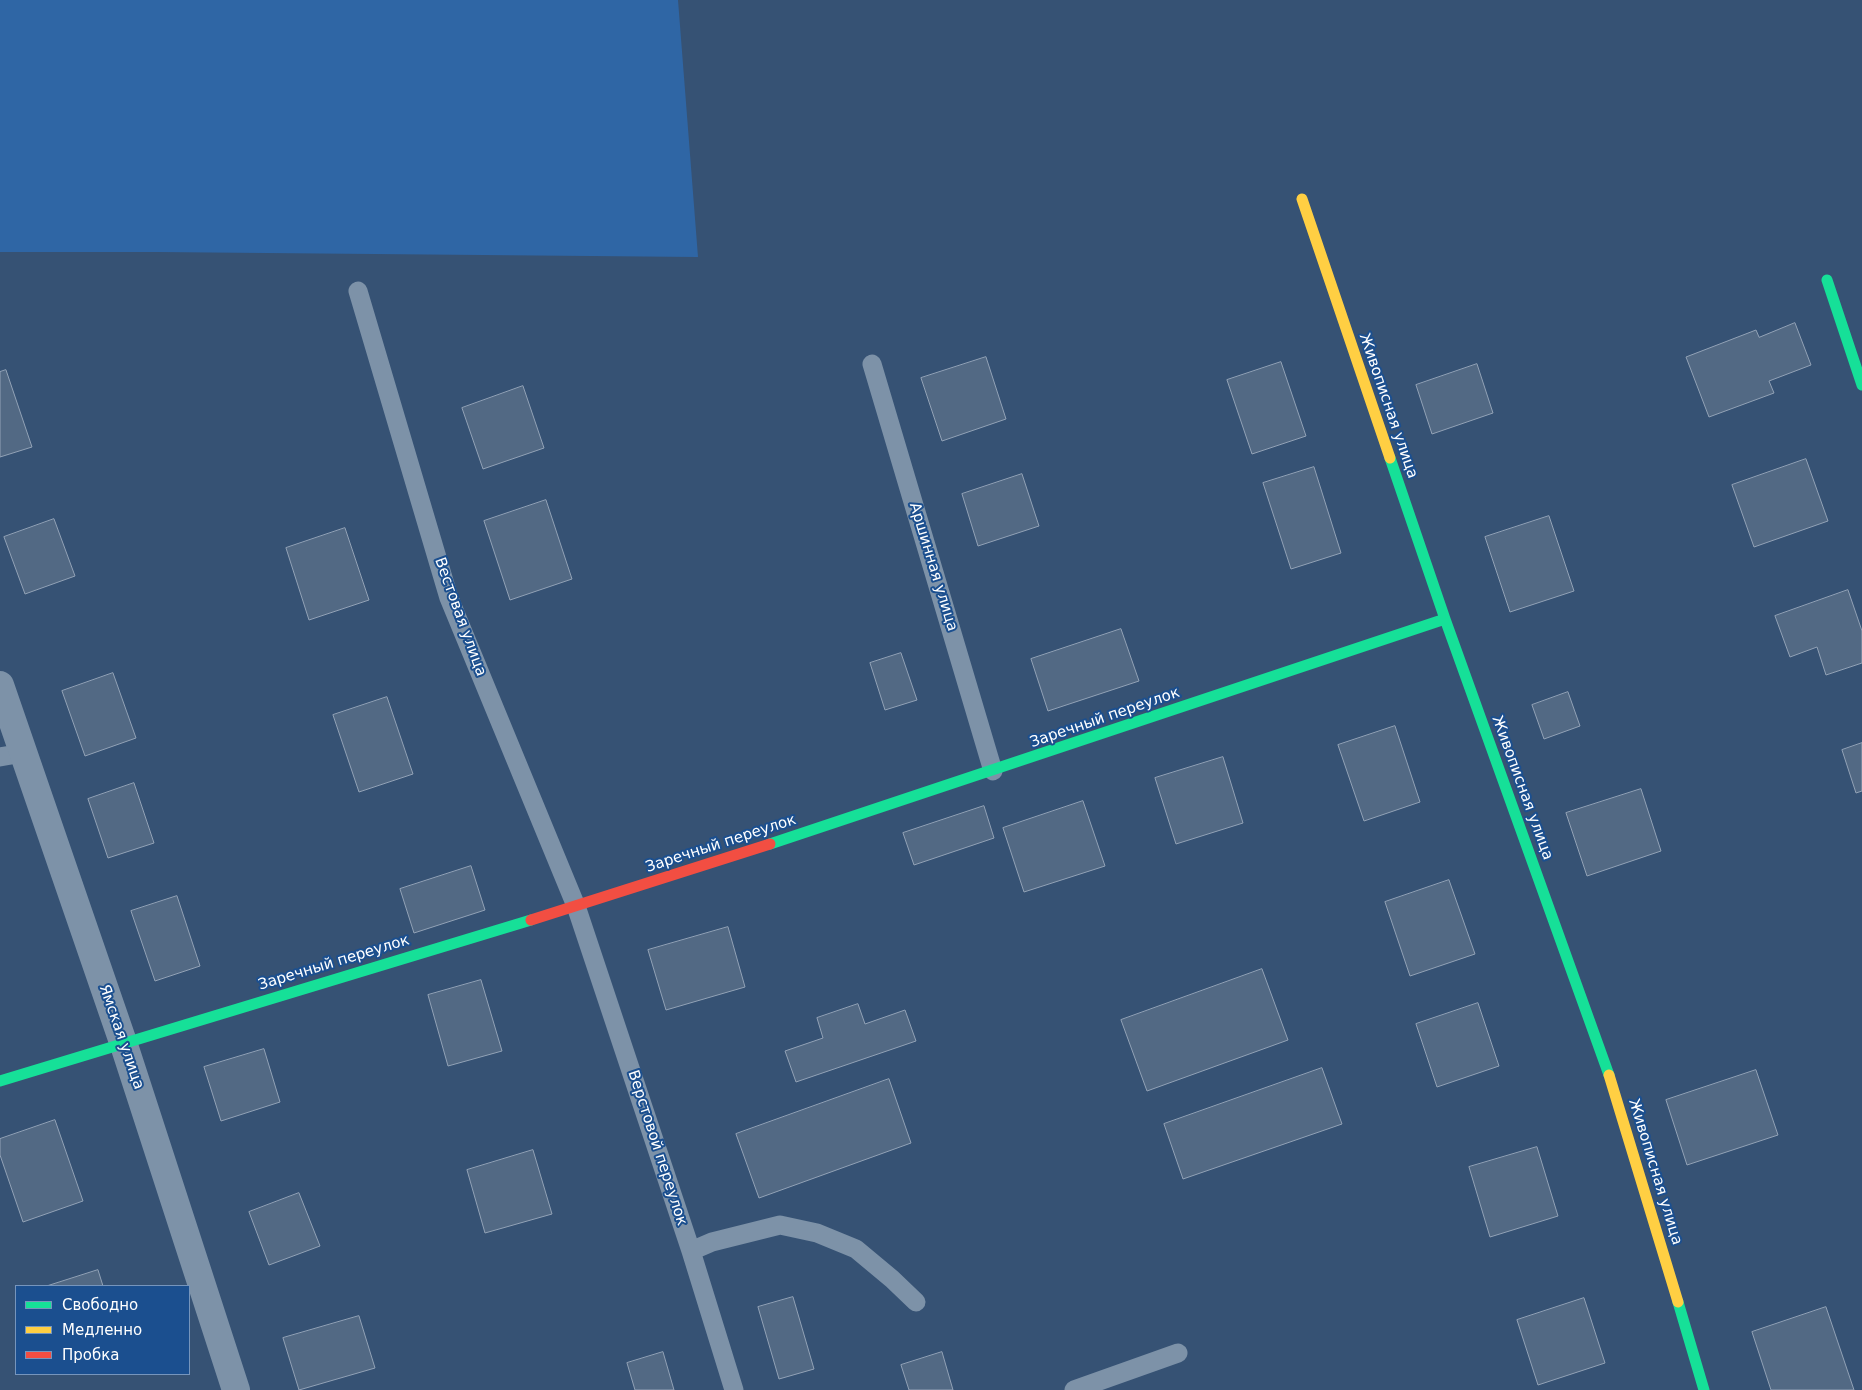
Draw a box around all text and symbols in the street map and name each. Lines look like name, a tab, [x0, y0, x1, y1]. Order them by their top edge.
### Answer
street label: Живописная улица	[1355, 331, 1421, 481]
street label: Аршинная улица	[905, 501, 961, 633]
street label: Вестовая улица	[430, 555, 490, 679]
street label: Заречный переулок	[1028, 684, 1182, 752]
street label: Живописная улица	[1488, 713, 1556, 863]
street label: Заречный переулок	[644, 811, 798, 877]
street label: Заречный переулок	[256, 931, 412, 995]
street label: Ямская улица	[95, 982, 147, 1092]
street label: Верстовой переулок	[623, 1068, 691, 1228]
street label: Живописная улица	[1624, 1097, 1686, 1247]
legend	[15, 1285, 190, 1375]
text: Свободно	[62, 1296, 138, 1314]
text: Медленно	[62, 1321, 142, 1339]
text: Пробка	[62, 1346, 119, 1364]

